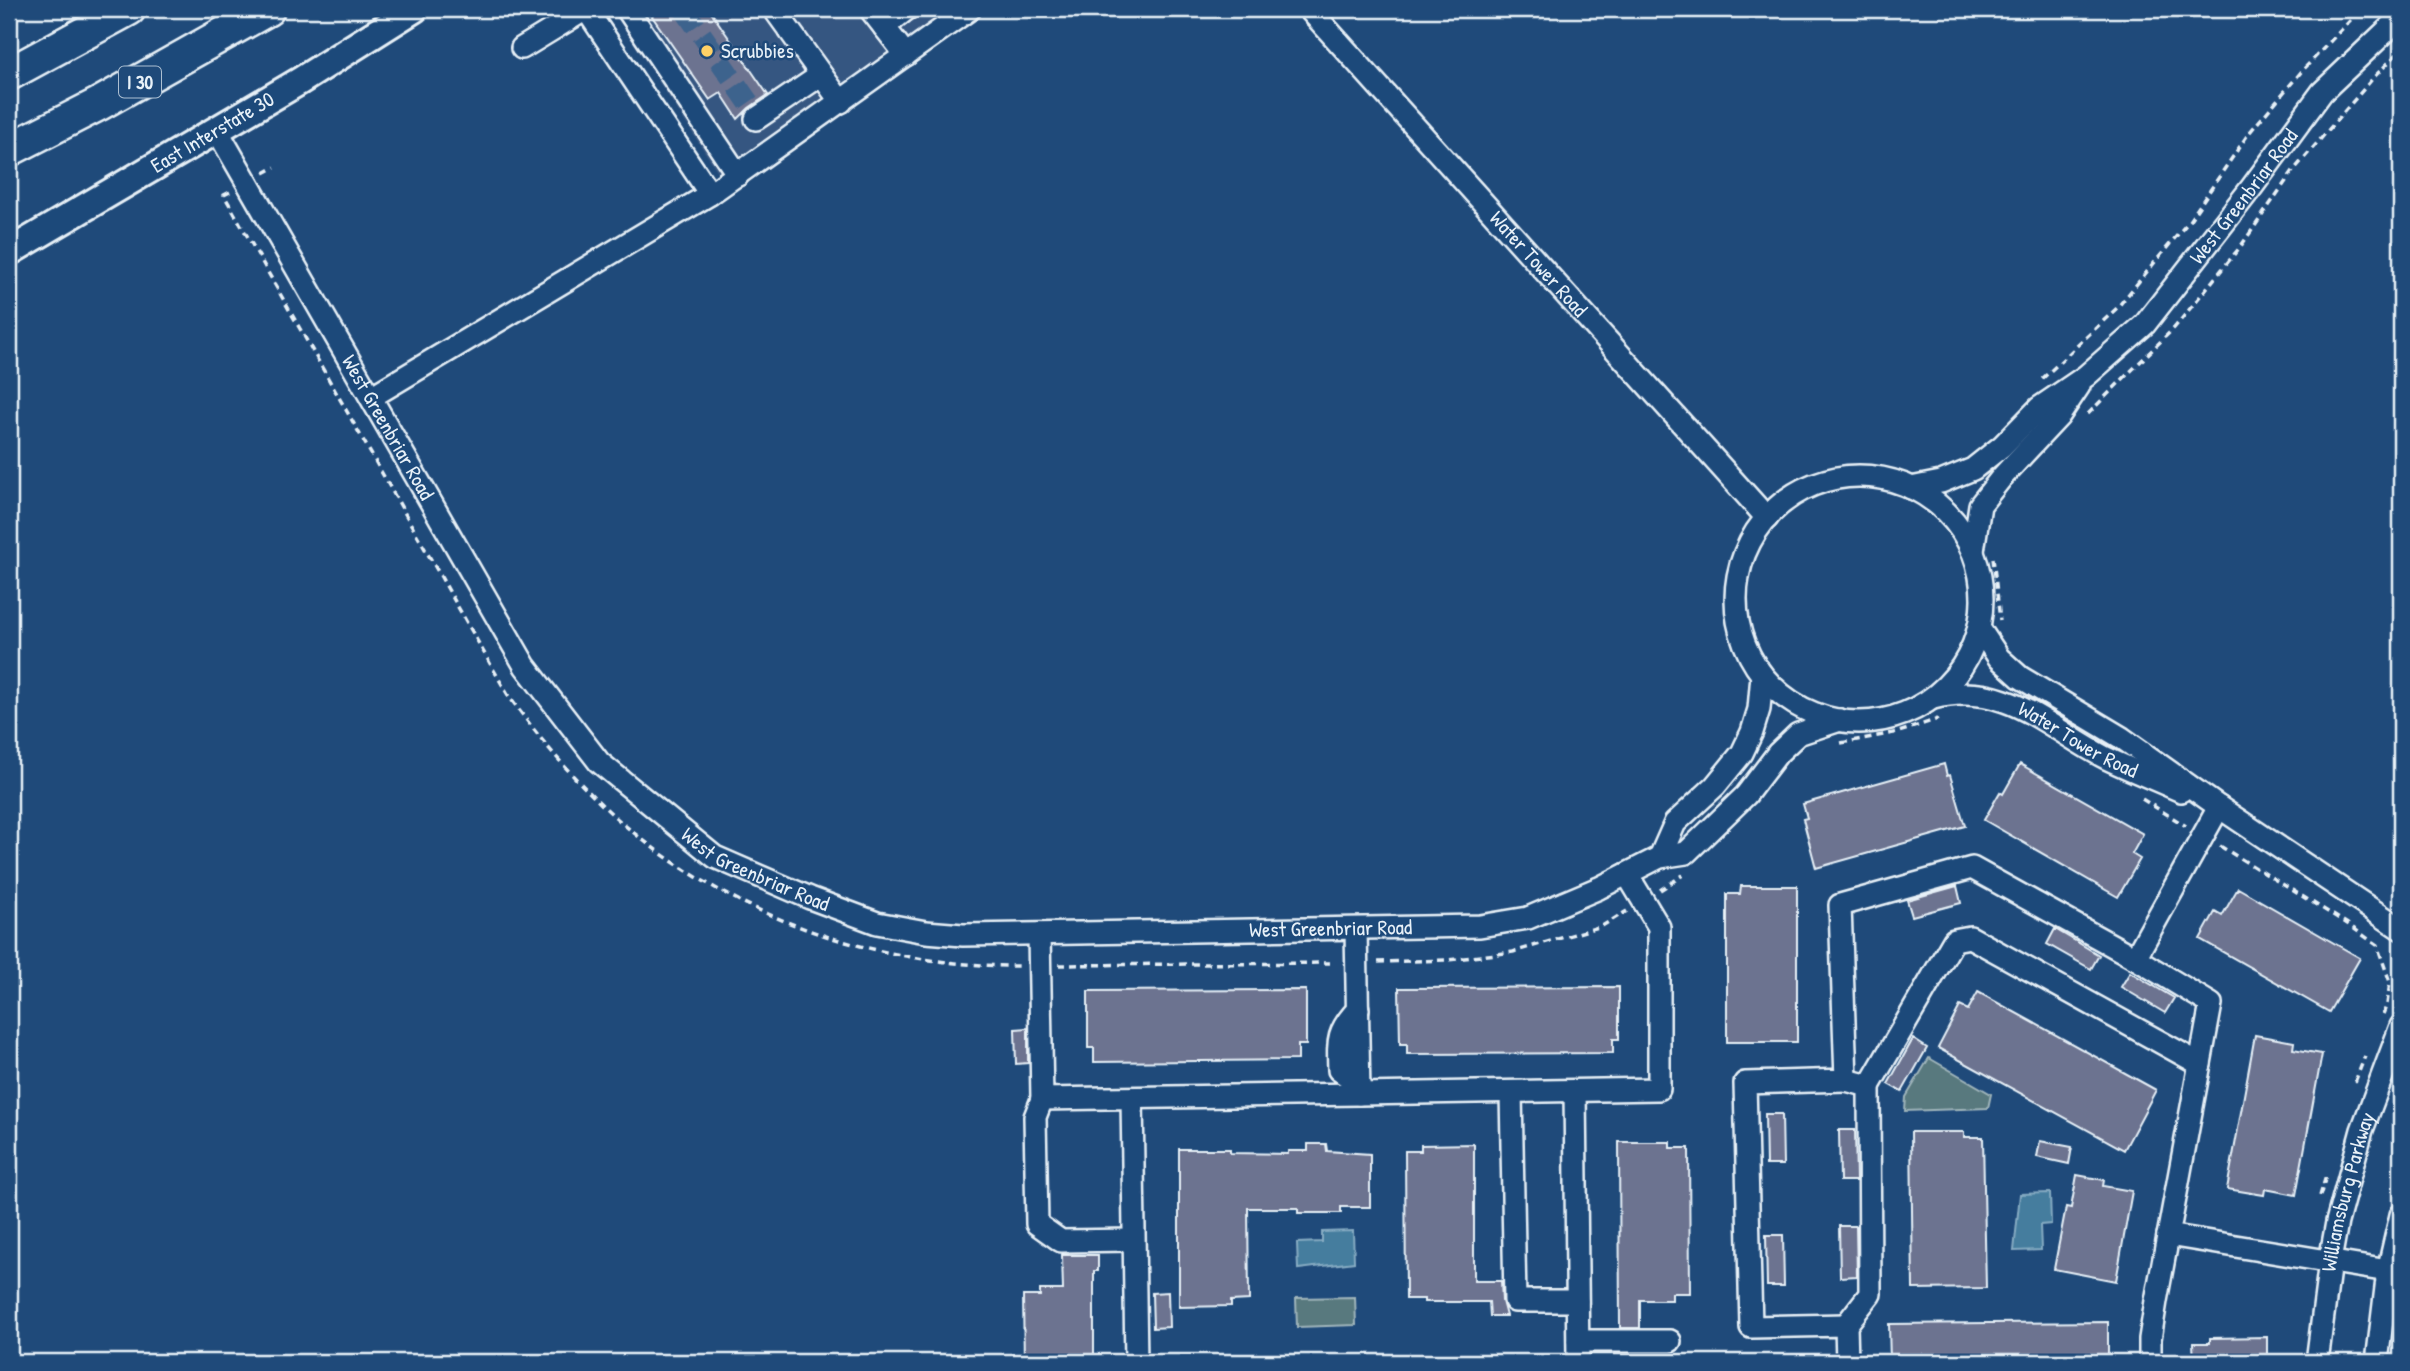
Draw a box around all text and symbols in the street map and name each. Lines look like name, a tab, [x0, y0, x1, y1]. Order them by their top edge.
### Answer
place label: Scrubbies	[721, 36, 794, 65]
marker: Scrubbies	[699, 43, 715, 59]
road number: I 30	[119, 66, 161, 97]
street label: East Interstate 30	[145, 84, 279, 180]
street label: West Greenbriar Road	[2182, 123, 2304, 270]
street label: Water Tower Road	[1483, 204, 1594, 323]
street label: West Greenbriar Road	[335, 349, 441, 505]
street label: Water Tower Road	[2014, 694, 2143, 785]
street label: West Greenbriar Road	[675, 820, 834, 918]
street label: West Greenbriar Road	[1249, 912, 1412, 944]
street label: Williamsburg Parkway	[2314, 1108, 2381, 1273]

